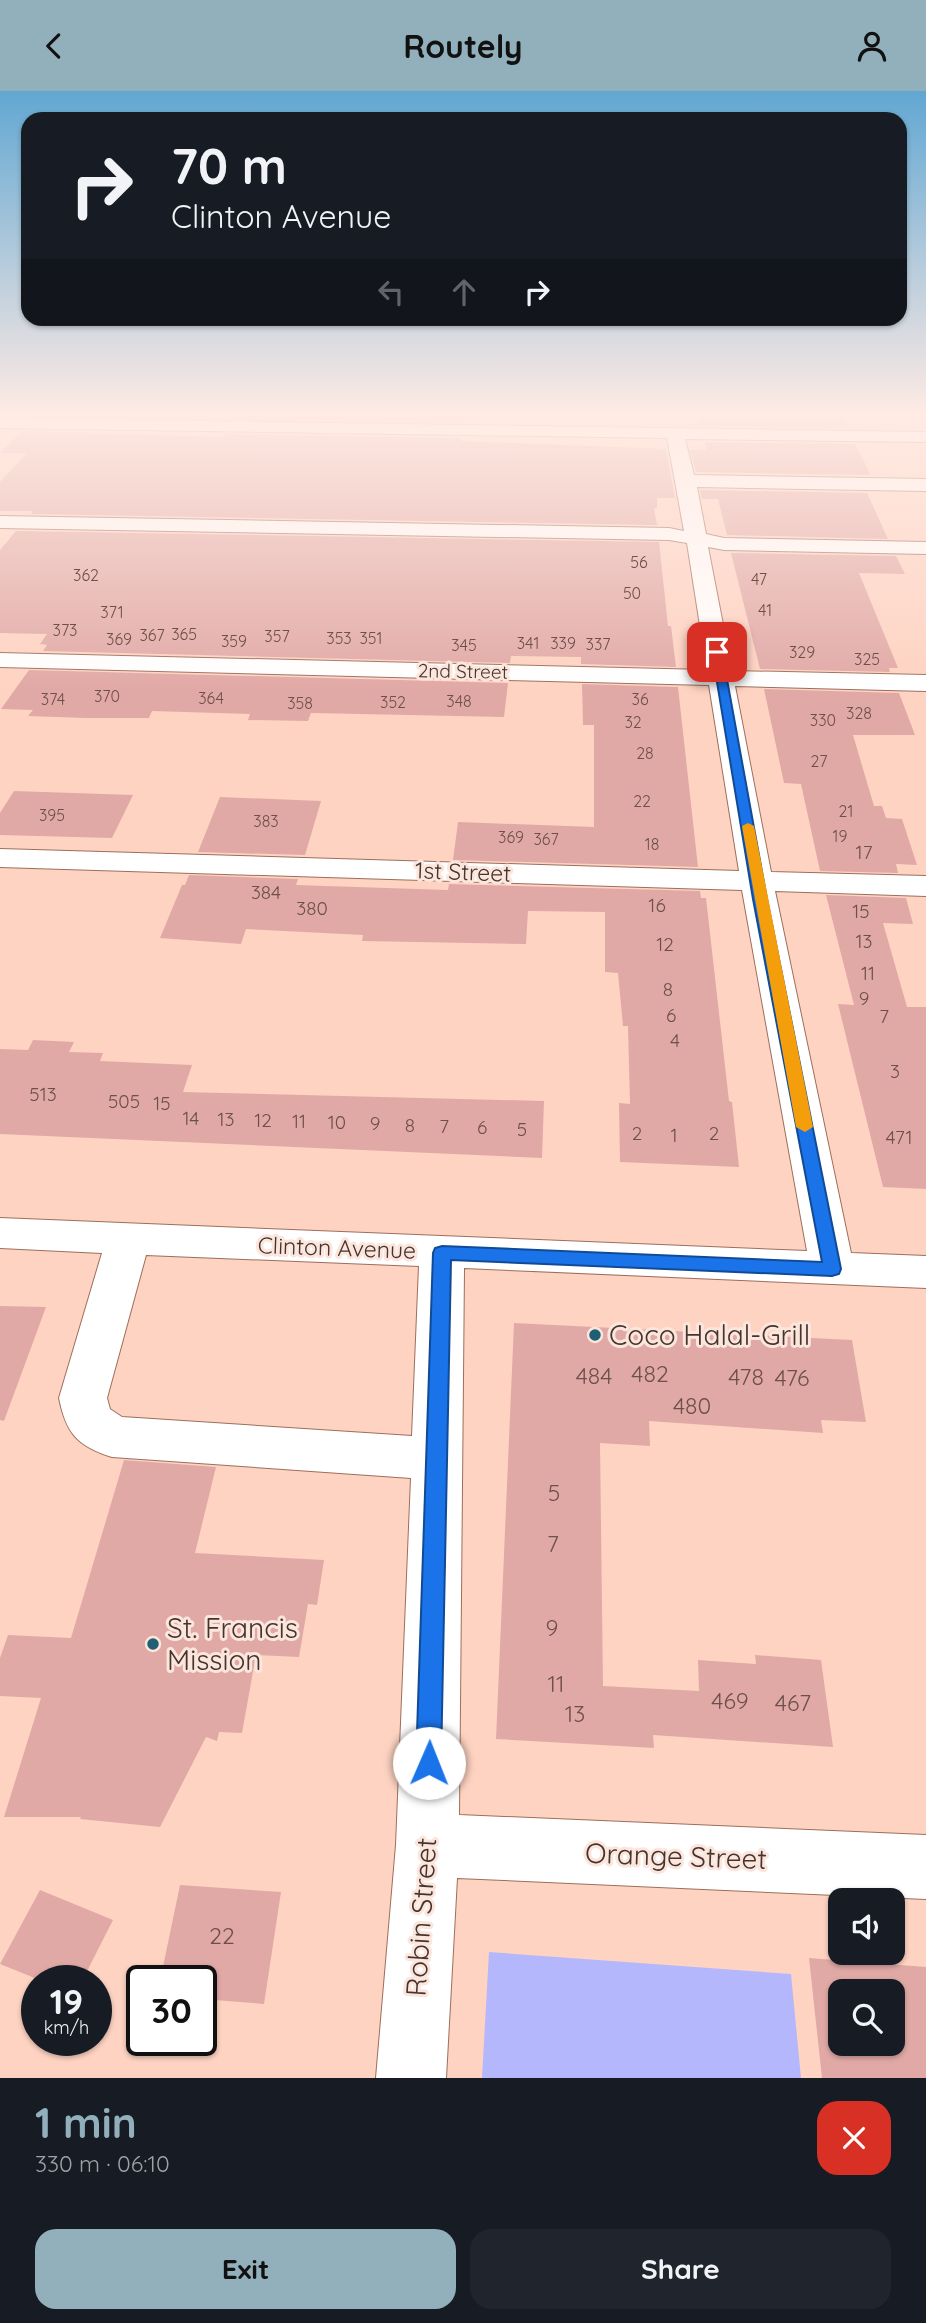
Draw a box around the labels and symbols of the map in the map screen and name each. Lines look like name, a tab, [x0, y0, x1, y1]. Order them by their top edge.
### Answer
house number: 56	[630, 552, 648, 572]
house number: 362	[73, 565, 99, 585]
house number: 47	[751, 569, 767, 589]
house number: 50	[623, 583, 641, 603]
house number: 41	[758, 600, 772, 620]
house number: 371	[100, 602, 124, 622]
house number: 373	[53, 620, 77, 640]
pin	[687, 622, 747, 682]
house number: 365	[171, 624, 197, 644]
house number: 367	[139, 625, 165, 645]
house number: 357	[264, 626, 290, 646]
house number: 353	[326, 628, 352, 648]
house number: 351	[359, 628, 383, 648]
house number: 369	[106, 629, 132, 649]
house number: 359	[221, 631, 247, 651]
house number: 341	[517, 633, 539, 653]
house number: 339	[550, 633, 576, 653]
house number: 337	[586, 634, 610, 654]
house number: 345	[451, 635, 477, 655]
house number: 329	[789, 642, 815, 662]
house number: 325	[854, 649, 880, 669]
street label: 2nd Street	[418, 658, 508, 684]
house number: 370	[94, 686, 120, 706]
house number: 364	[198, 688, 224, 708]
house number: 374	[41, 689, 65, 709]
house number: 36	[632, 689, 649, 709]
house number: 348	[446, 691, 472, 711]
house number: 352	[380, 692, 406, 712]
house number: 358	[287, 693, 313, 713]
house number: 328	[846, 703, 872, 723]
house number: 330	[810, 710, 836, 730]
house number: 32	[624, 712, 642, 732]
house number: 28	[636, 743, 654, 763]
house number: 27	[811, 751, 827, 771]
house number: 22	[633, 791, 651, 811]
house number: 21	[839, 801, 853, 821]
house number: 395	[39, 805, 65, 825]
house number: 383	[253, 811, 279, 831]
house number: 19	[833, 826, 847, 846]
house number: 369	[498, 827, 524, 847]
house number: 367	[533, 829, 559, 849]
house number: 18	[645, 834, 659, 854]
house number: 17	[856, 840, 873, 864]
street label: 1st Street	[414, 855, 512, 888]
house number: 384	[251, 880, 281, 904]
house number: 16	[648, 893, 666, 917]
house number: 380	[296, 896, 328, 920]
house number: 15	[852, 899, 870, 923]
house number: 13	[856, 929, 873, 953]
house number: 12	[656, 932, 674, 956]
house number: 11	[861, 961, 875, 985]
house number: 8	[663, 977, 673, 1001]
house number: 9	[859, 986, 869, 1010]
house number: 6	[666, 1003, 676, 1027]
house number: 7	[879, 1004, 889, 1028]
house number: 4	[670, 1028, 680, 1052]
house number: 3	[890, 1059, 900, 1083]
house number: 513	[29, 1082, 57, 1106]
house number: 505	[108, 1089, 140, 1113]
house number: 15	[153, 1091, 171, 1115]
house number: 14	[183, 1106, 199, 1130]
house number: 13	[218, 1107, 235, 1131]
house number: 12	[254, 1108, 272, 1132]
house number: 11	[292, 1109, 306, 1133]
house number: 10	[328, 1110, 346, 1134]
house number: 9	[370, 1111, 380, 1135]
house number: 8	[405, 1113, 415, 1137]
house number: 7	[439, 1114, 449, 1138]
house number: 6	[477, 1115, 487, 1139]
house number: 5	[517, 1117, 527, 1141]
house number: 2	[632, 1121, 642, 1145]
house number: 2	[709, 1121, 719, 1145]
house number: 1	[670, 1123, 678, 1147]
house number: 471	[885, 1125, 913, 1149]
street label: Clinton Avenue	[257, 1230, 417, 1265]
place label: Coco Halal-Grill	[609, 1317, 810, 1352]
marker: Coco Halal-Grill	[587, 1327, 603, 1343]
house number: 482	[631, 1359, 669, 1388]
house number: 484	[576, 1361, 612, 1390]
house number: 478	[728, 1362, 764, 1391]
house number: 476	[775, 1363, 809, 1392]
house number: 480	[673, 1391, 711, 1420]
house number: 5	[548, 1478, 560, 1507]
house number: 7	[547, 1529, 559, 1558]
place label: St. Francis Mission	[167, 1610, 298, 1677]
house number: 9	[546, 1613, 558, 1642]
marker: St. Francis Mission	[145, 1636, 161, 1652]
house number: 11	[547, 1669, 565, 1698]
house number: 469	[711, 1686, 749, 1715]
house number: 467	[775, 1688, 811, 1717]
house number: 13	[565, 1699, 585, 1728]
position arrow	[392, 1726, 466, 1800]
street label: Orange Street	[584, 1835, 768, 1876]
street label: Robin Street	[398, 1837, 443, 1997]
house number: 22	[209, 1921, 235, 1950]
speed limit sign: 30	[126, 1965, 217, 2056]

